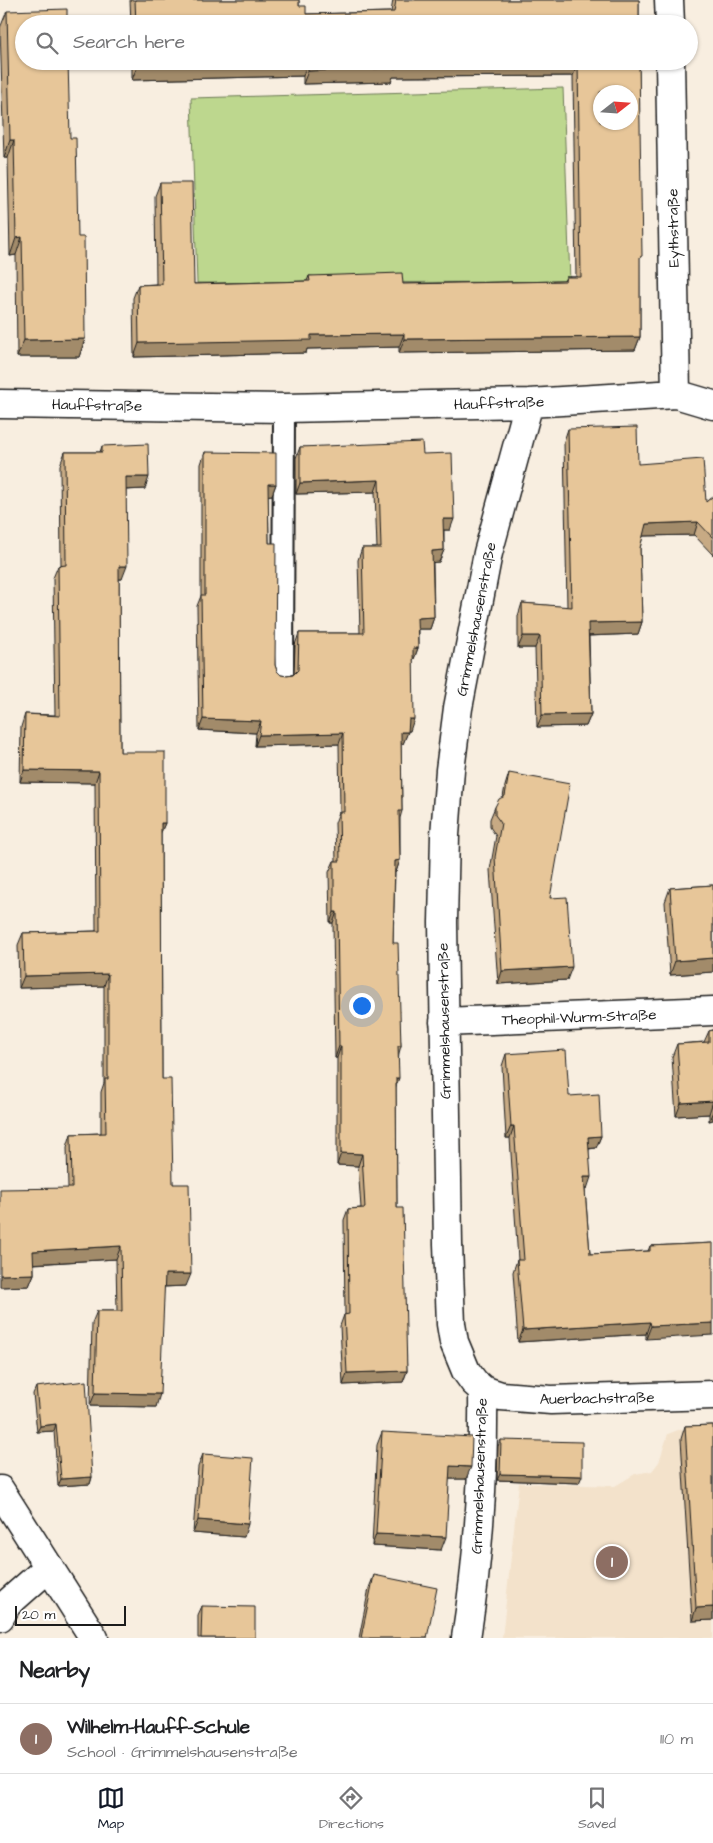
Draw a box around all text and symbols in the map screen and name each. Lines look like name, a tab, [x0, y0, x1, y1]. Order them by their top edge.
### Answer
search box	[15, 15, 698, 70]
icon: search	[33, 29, 61, 57]
text: Search here	[73, 29, 185, 56]
north arrow	[593, 85, 638, 130]
street label: Eythstraße	[662, 188, 686, 268]
street label: Hauffstraße	[453, 391, 545, 416]
street label: Hauffstraße	[52, 394, 142, 417]
street label: Grimmelshausenstraße	[451, 540, 502, 698]
street label: Grimmelshausenstraße	[433, 943, 456, 1099]
your location	[349, 993, 375, 1019]
street label: Theophil-Wurm-Straße	[501, 1004, 657, 1031]
street label: Auerbachstraße	[539, 1387, 655, 1410]
street label: Grimmelshausenstraße	[466, 1398, 493, 1555]
pin: 1	[596, 1543, 628, 1581]
scale bar	[15, 1603, 126, 1626]
text: 20 m	[22, 1605, 55, 1625]
text: Nearby	[20, 1656, 90, 1685]
text: Wilhelm-Hauff-Schule	[67, 1714, 250, 1741]
text: 1	[35, 1728, 37, 1750]
text: 110 m	[660, 1728, 693, 1750]
text: School · Grimmelshausenstraße	[67, 1741, 298, 1763]
tab: Map	[97, 1784, 125, 1834]
tab: Directions	[319, 1784, 384, 1834]
tab: Saved	[578, 1784, 616, 1834]

